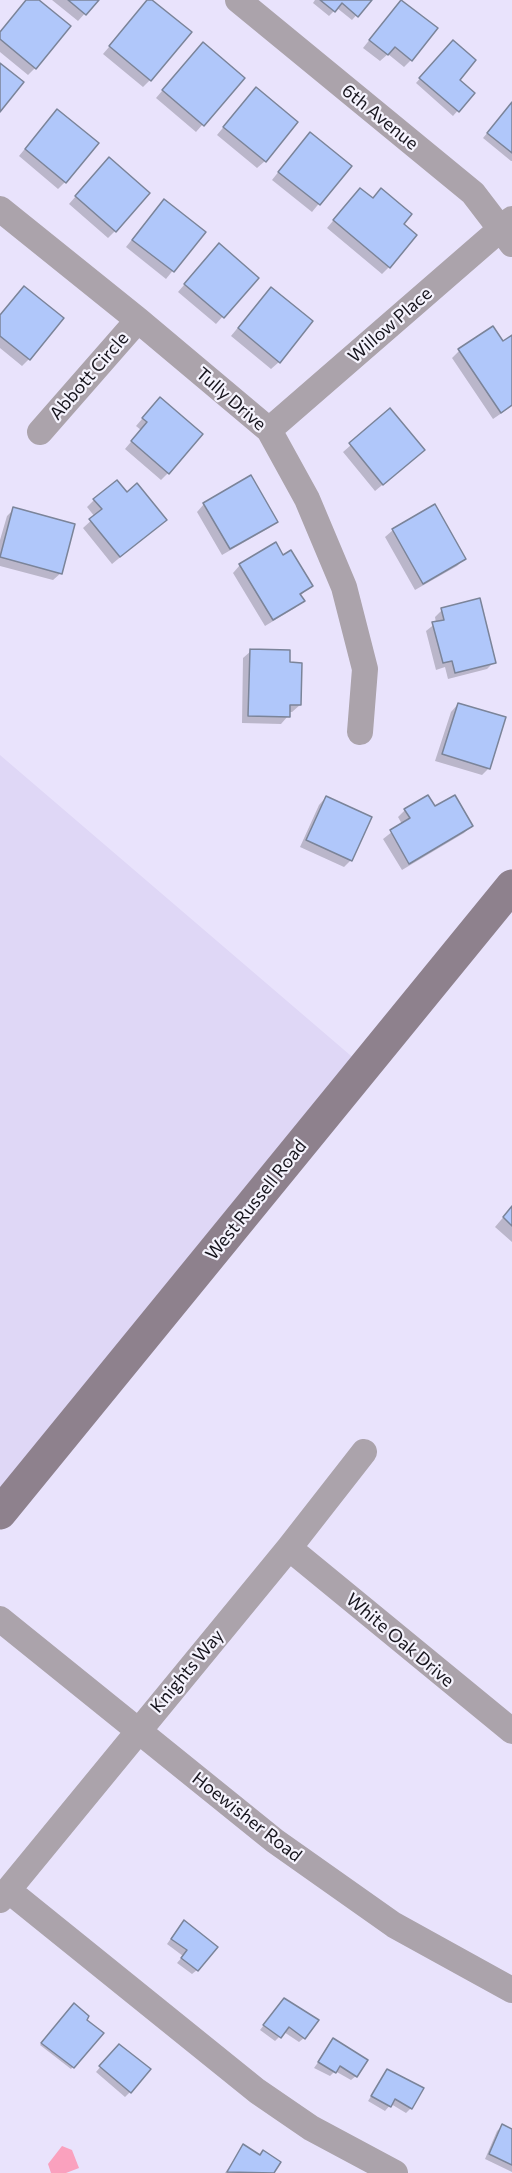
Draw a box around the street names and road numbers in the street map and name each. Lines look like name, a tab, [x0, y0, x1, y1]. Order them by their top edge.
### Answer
street label: 6th Avenue	[337, 80, 423, 154]
street label: Willow Place	[344, 283, 436, 367]
street label: Abbott Circle	[45, 328, 133, 424]
street label: Tully Drive	[192, 363, 270, 435]
street label: West Russell Road	[201, 1136, 311, 1264]
street label: White Oak Drive	[342, 1589, 458, 1691]
street label: Knights Way	[146, 1625, 228, 1717]
street label: Hoewisher Road	[188, 1767, 306, 1867]

